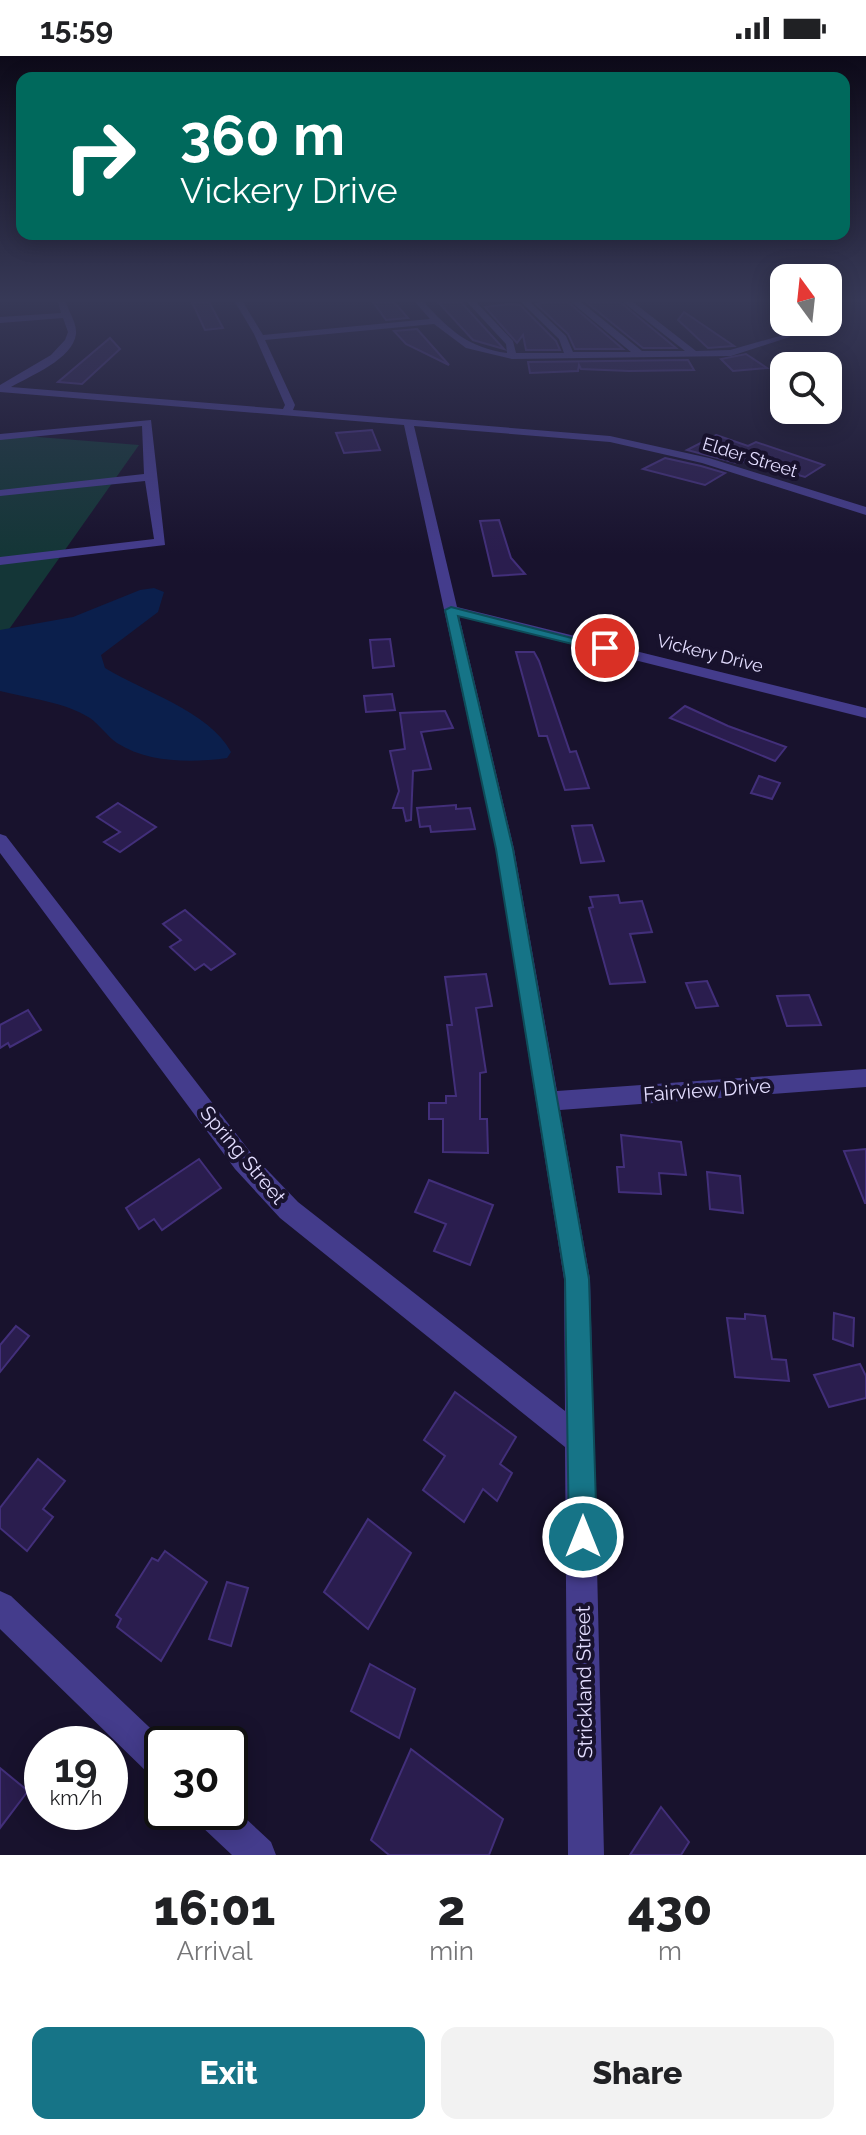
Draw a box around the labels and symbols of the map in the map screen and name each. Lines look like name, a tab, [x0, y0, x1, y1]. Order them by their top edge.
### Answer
north arrow	[770, 264, 842, 336]
street label: Elder Street	[700, 433, 800, 481]
pin	[571, 614, 639, 682]
street label: Vickery Drive	[655, 630, 766, 676]
street label: Fairview Drive	[642, 1074, 772, 1106]
street label: Spring Street	[195, 1101, 291, 1209]
position arrow	[541, 1495, 625, 1579]
street label: Strickland Street	[571, 1605, 597, 1759]
speed limit sign: 30	[144, 1726, 248, 1830]

